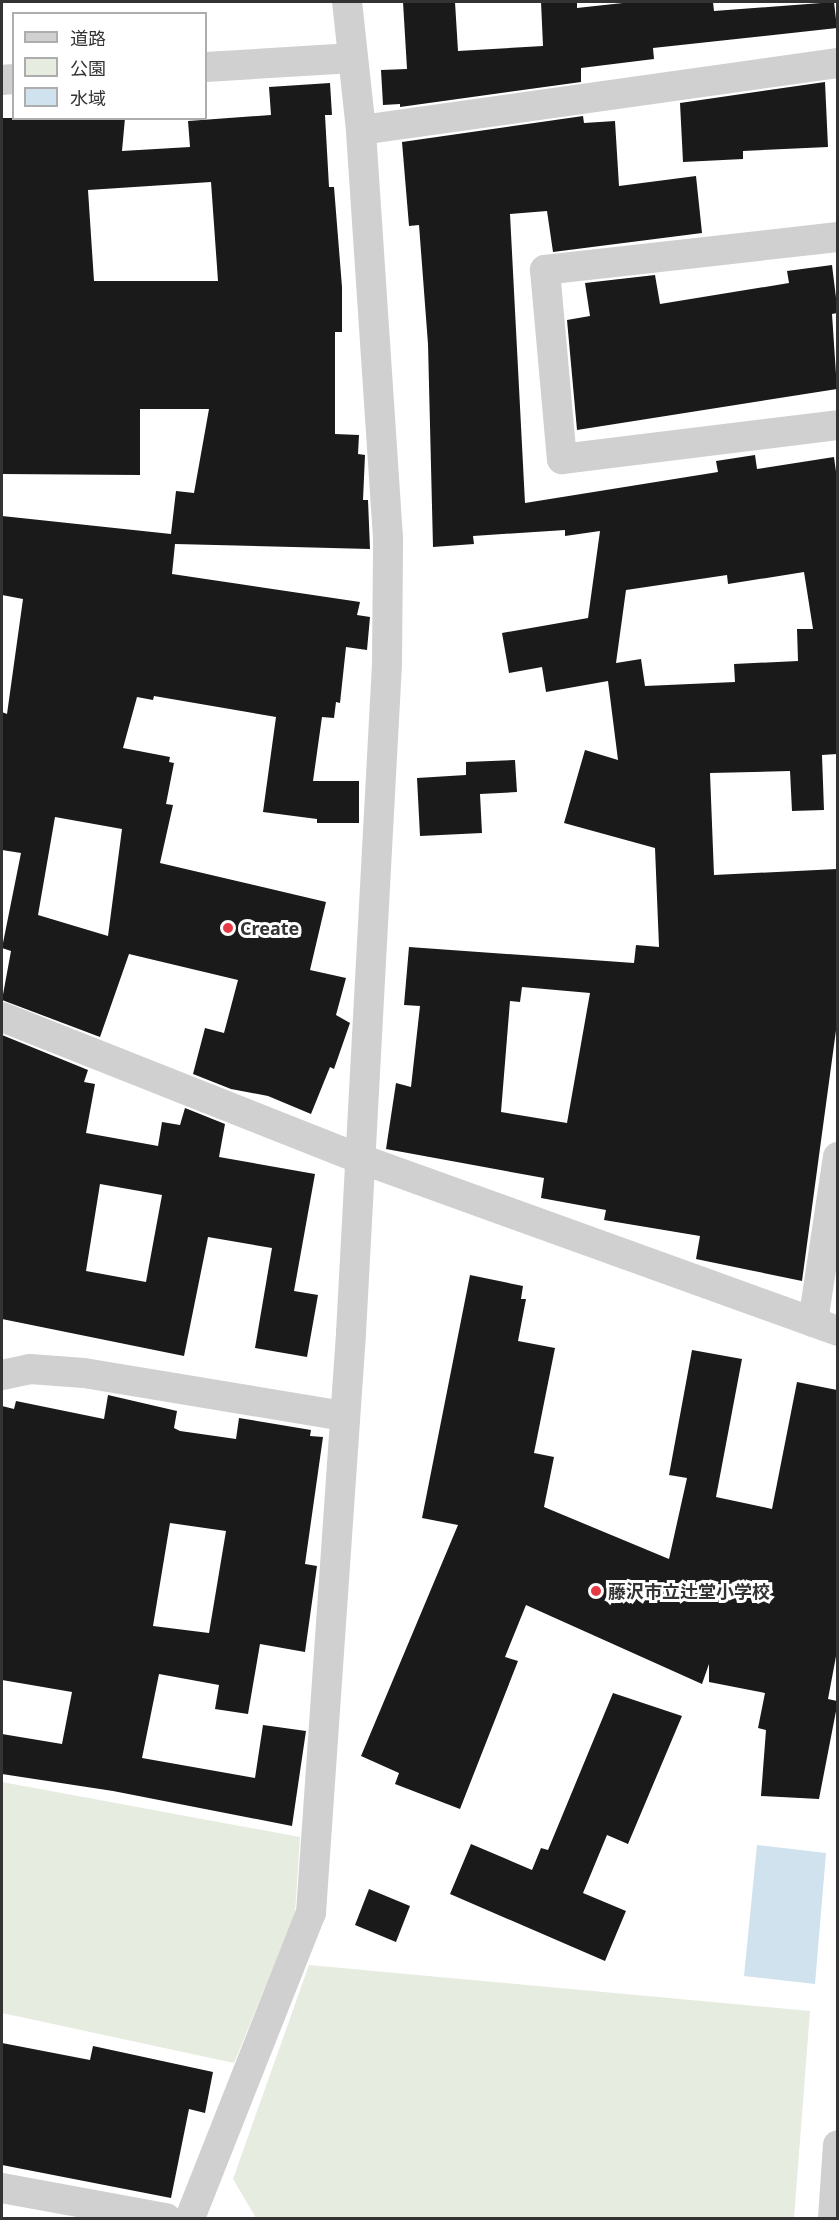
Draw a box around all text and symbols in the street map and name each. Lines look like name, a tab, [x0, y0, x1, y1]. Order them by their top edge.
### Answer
legend	[12, 12, 207, 120]
text: 道路	[70, 26, 106, 50]
text: 公園	[70, 56, 106, 80]
text: 水域	[70, 86, 106, 110]
place label: Create	[240, 917, 299, 939]
marker: Create	[221, 921, 235, 935]
place label: 藤沢市立辻堂小学校	[608, 1580, 770, 1602]
marker: 藤沢市立辻堂小学校	[589, 1584, 603, 1598]

